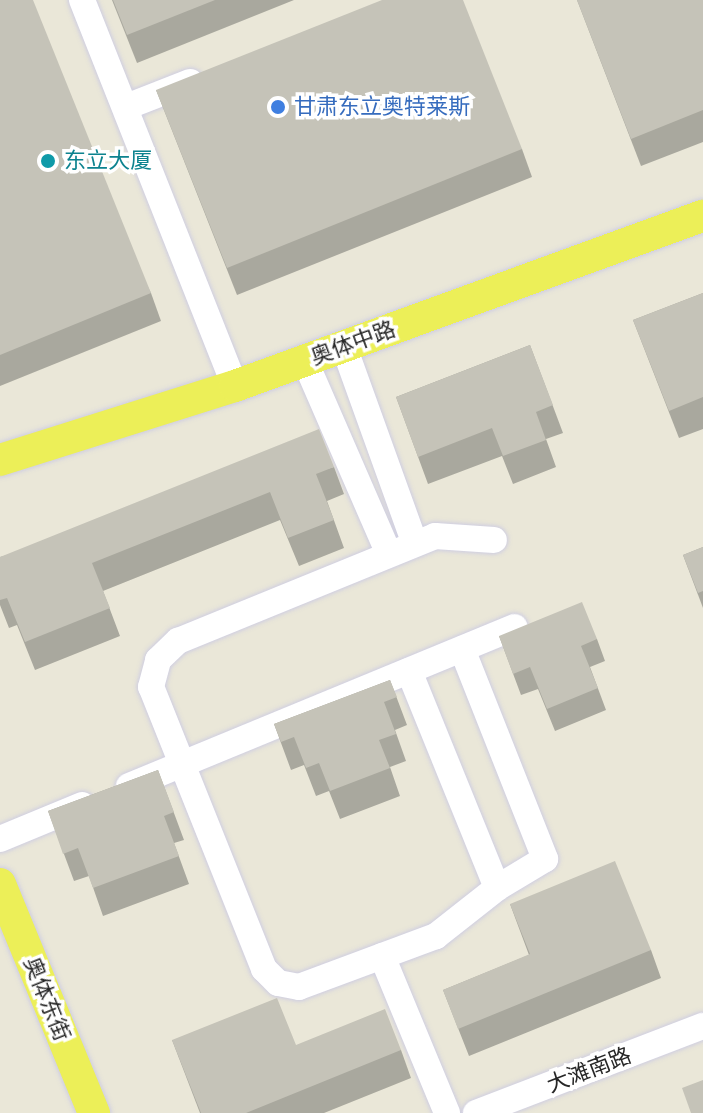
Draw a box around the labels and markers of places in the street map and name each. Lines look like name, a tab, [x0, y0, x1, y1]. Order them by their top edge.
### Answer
place label: 甘肃东立奥特莱斯	[294, 94, 470, 120]
marker: 甘肃东立奥特莱斯	[269, 98, 287, 116]
place label: 东立大厦	[64, 148, 152, 174]
marker: 东立大厦	[39, 152, 57, 170]

